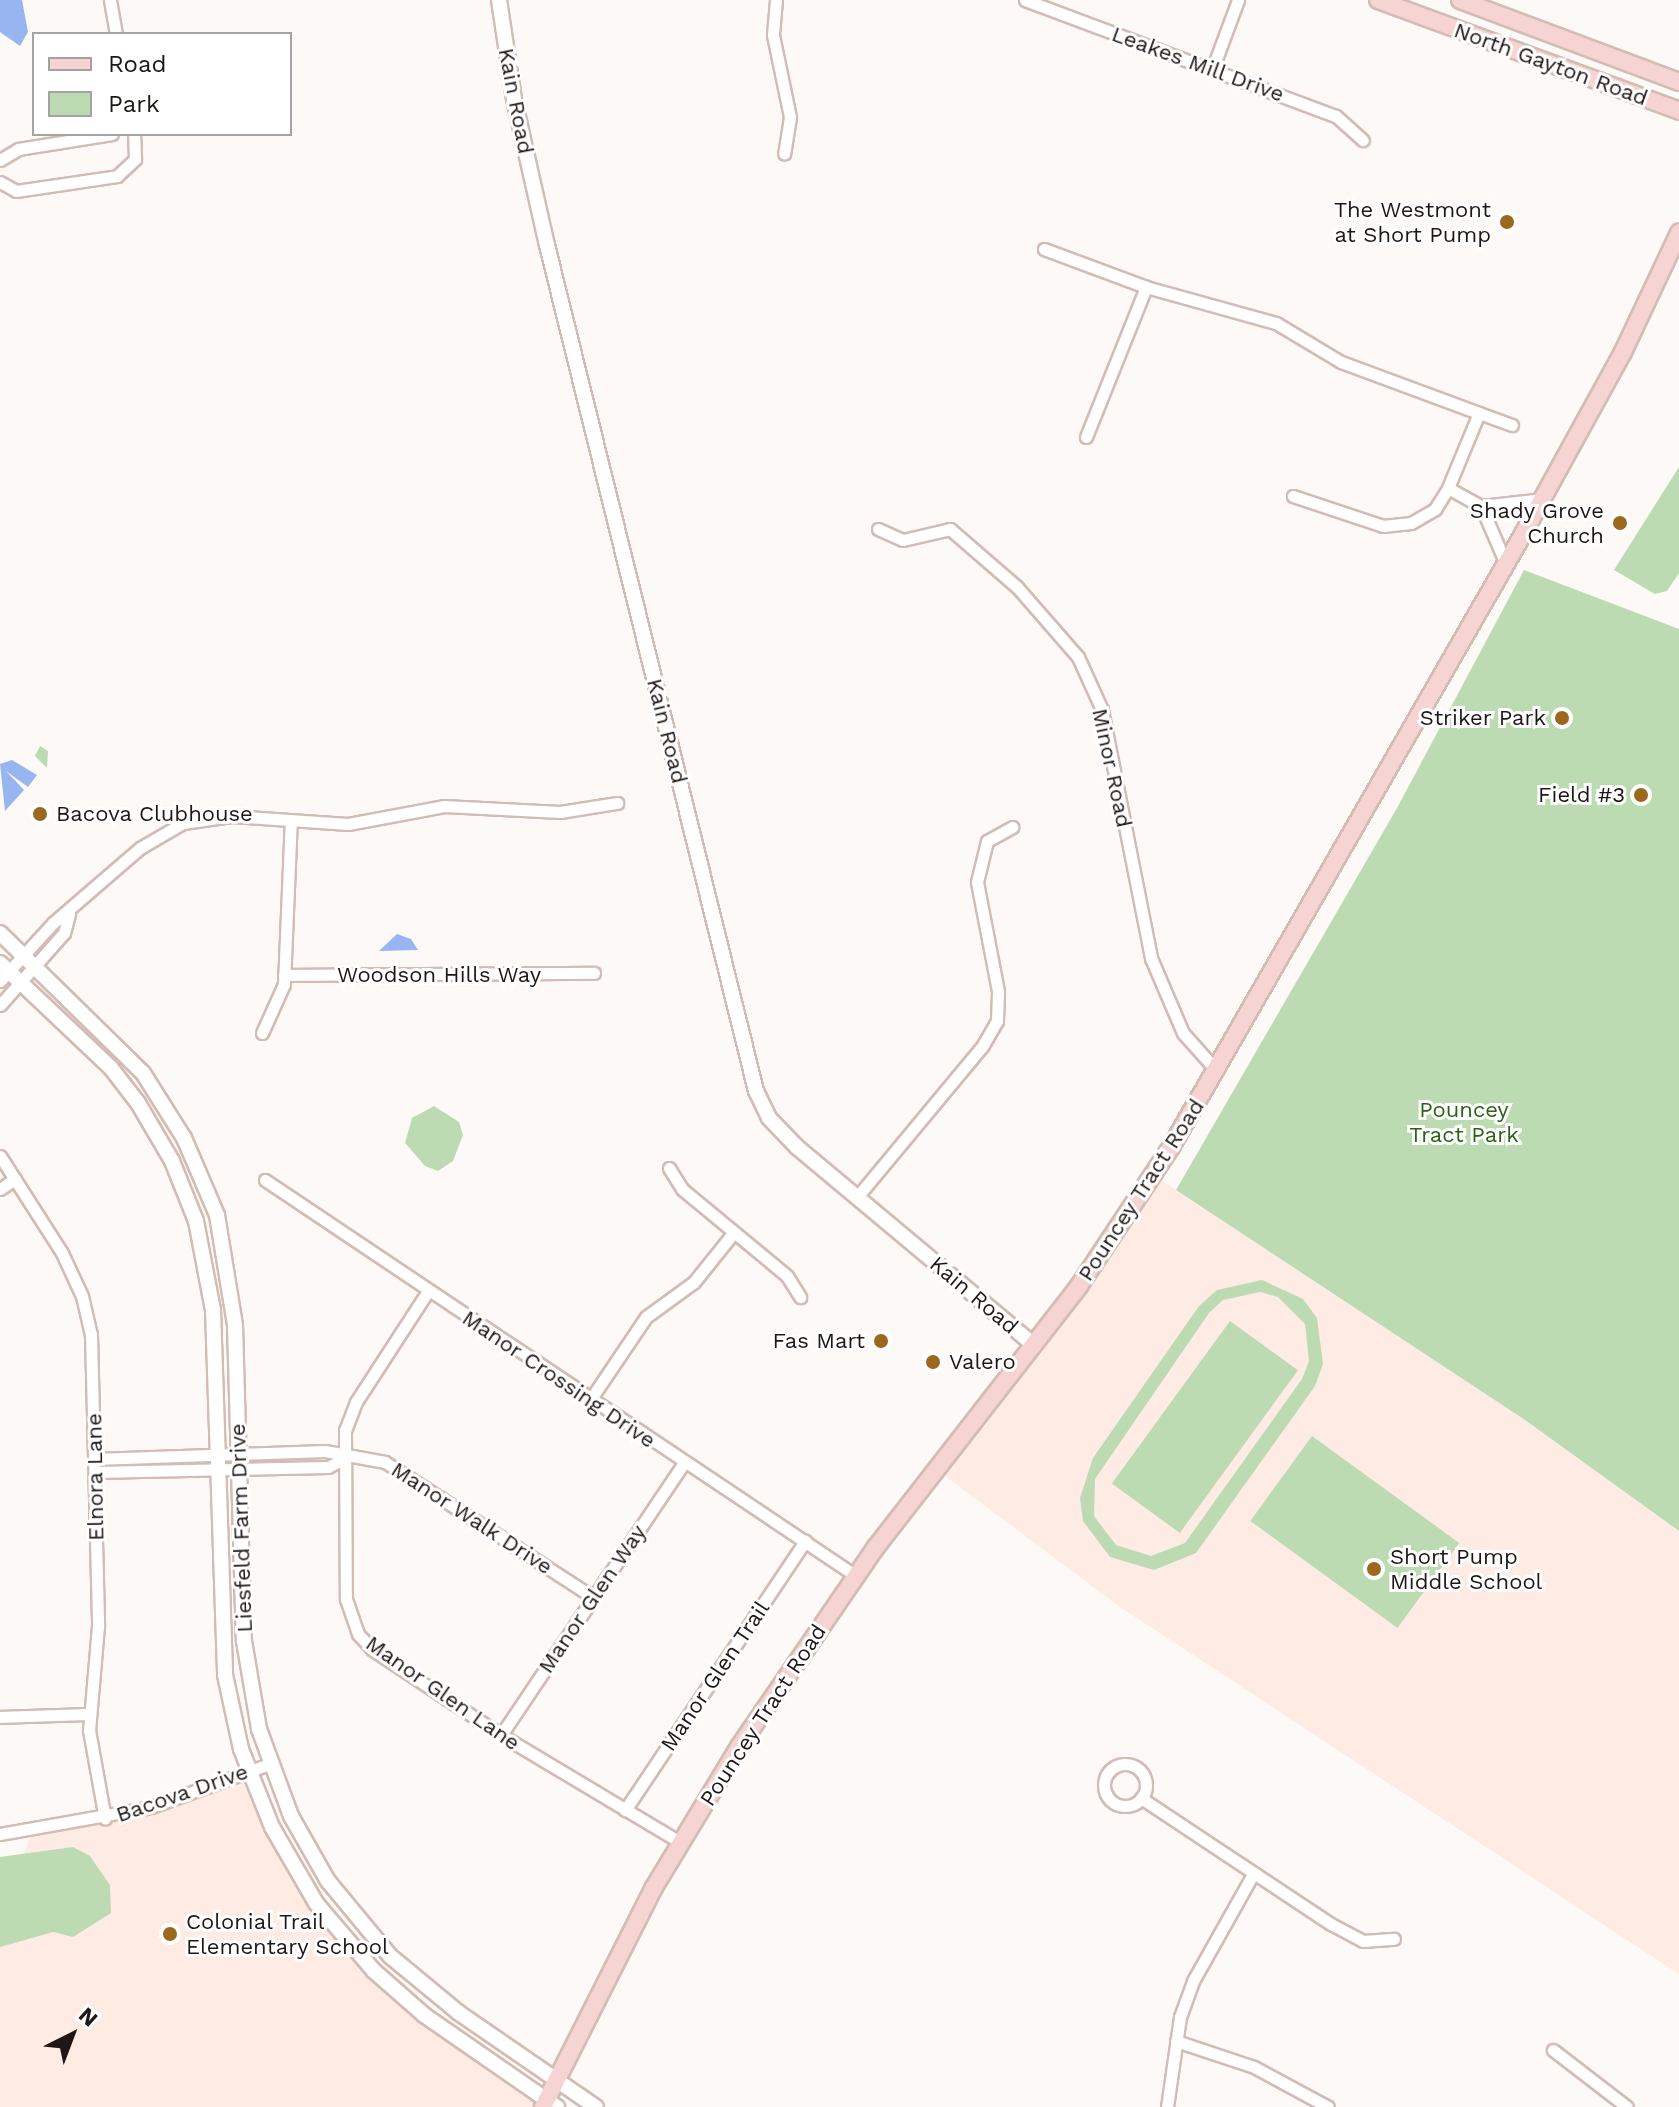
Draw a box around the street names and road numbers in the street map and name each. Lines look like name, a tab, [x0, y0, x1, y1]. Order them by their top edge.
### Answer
street label: North Gayton Road	[1451, 17, 1651, 111]
street label: Leakes Mill Drive	[1108, 20, 1288, 108]
street label: Kain Road	[493, 46, 539, 156]
street label: Kain Road	[641, 676, 693, 786]
street label: Minor Road	[1086, 706, 1138, 830]
street label: Woodson Hills Way	[337, 962, 541, 988]
street label: Pouncey Tract Road	[1072, 1094, 1210, 1286]
street label: Kain Road	[924, 1250, 1024, 1340]
street label: Manor Crossing Drive	[457, 1304, 661, 1454]
street label: Elnora Lane	[81, 1413, 109, 1541]
street label: Liesfeld Farm Drive	[224, 1423, 258, 1633]
street label: Manor Walk Drive	[386, 1456, 558, 1580]
street label: Manor Glen Way	[532, 1519, 652, 1679]
street label: Manor Glen Trail	[655, 1596, 775, 1756]
street label: Pouncey Tract Road	[694, 1619, 832, 1811]
street label: Manor Glen Lane	[361, 1630, 525, 1756]
street label: Bacova Drive	[112, 1758, 252, 1828]

